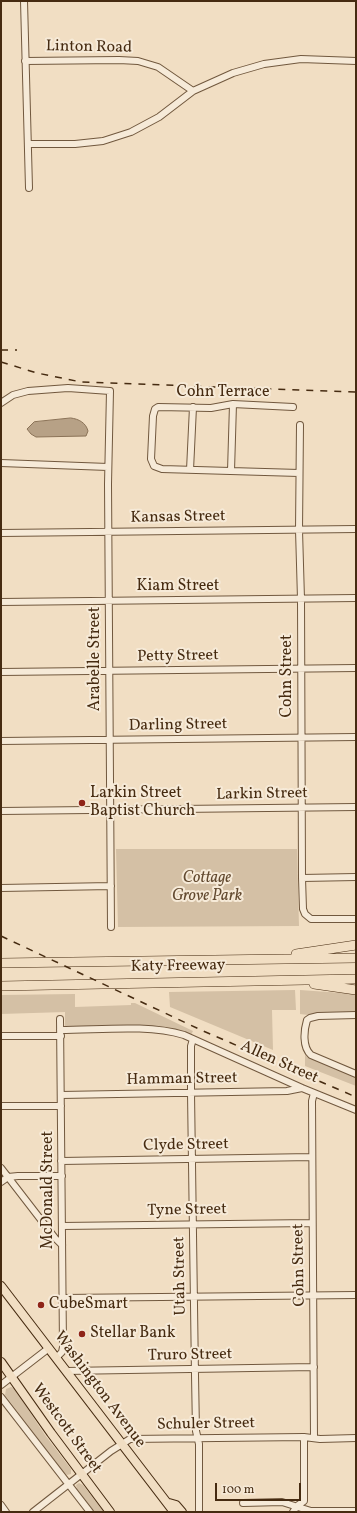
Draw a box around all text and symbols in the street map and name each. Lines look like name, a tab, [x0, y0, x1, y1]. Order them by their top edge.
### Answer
street label: Linton Road	[46, 38, 132, 58]
street label: Cohn Terrace	[176, 383, 270, 403]
street label: Kansas Street	[130, 508, 226, 528]
street label: Kiam Street	[137, 577, 219, 597]
street label: Arabelle Street	[86, 607, 106, 711]
street label: Cohn Street	[278, 634, 298, 718]
street label: Petty Street	[137, 647, 219, 667]
street label: Darling Street	[128, 716, 228, 736]
place label: Larkin Street Baptist Church	[90, 784, 195, 822]
street label: Larkin Street	[216, 785, 308, 805]
marker: Larkin Street Baptist Church	[77, 798, 87, 808]
park label: Cottage Grove Park	[172, 869, 242, 907]
street label: Katy Freeway	[130, 957, 226, 977]
street label: Allen Street	[237, 1037, 321, 1089]
street label: Hamman Street	[126, 1069, 238, 1091]
street label: McDonald Street	[39, 1131, 59, 1249]
street label: Clyde Street	[143, 1136, 229, 1156]
street label: Tyne Street	[147, 1201, 227, 1221]
street label: Cohn Street	[290, 1223, 310, 1307]
street label: Utah Street	[171, 1236, 191, 1316]
place label: CubeSmart	[49, 1295, 128, 1315]
marker: CubeSmart	[36, 1300, 46, 1310]
place label: Stellar Bank	[90, 1324, 176, 1344]
street label: Washington Avenue	[49, 1328, 149, 1452]
marker: Stellar Bank	[77, 1329, 87, 1339]
street label: Truro Street	[147, 1346, 233, 1366]
street label: Westcott Street	[27, 1380, 105, 1478]
street label: Schuler Street	[157, 1415, 255, 1435]
scale bar	[217, 1475, 303, 1501]
text: 100 m	[222, 1482, 254, 1498]

